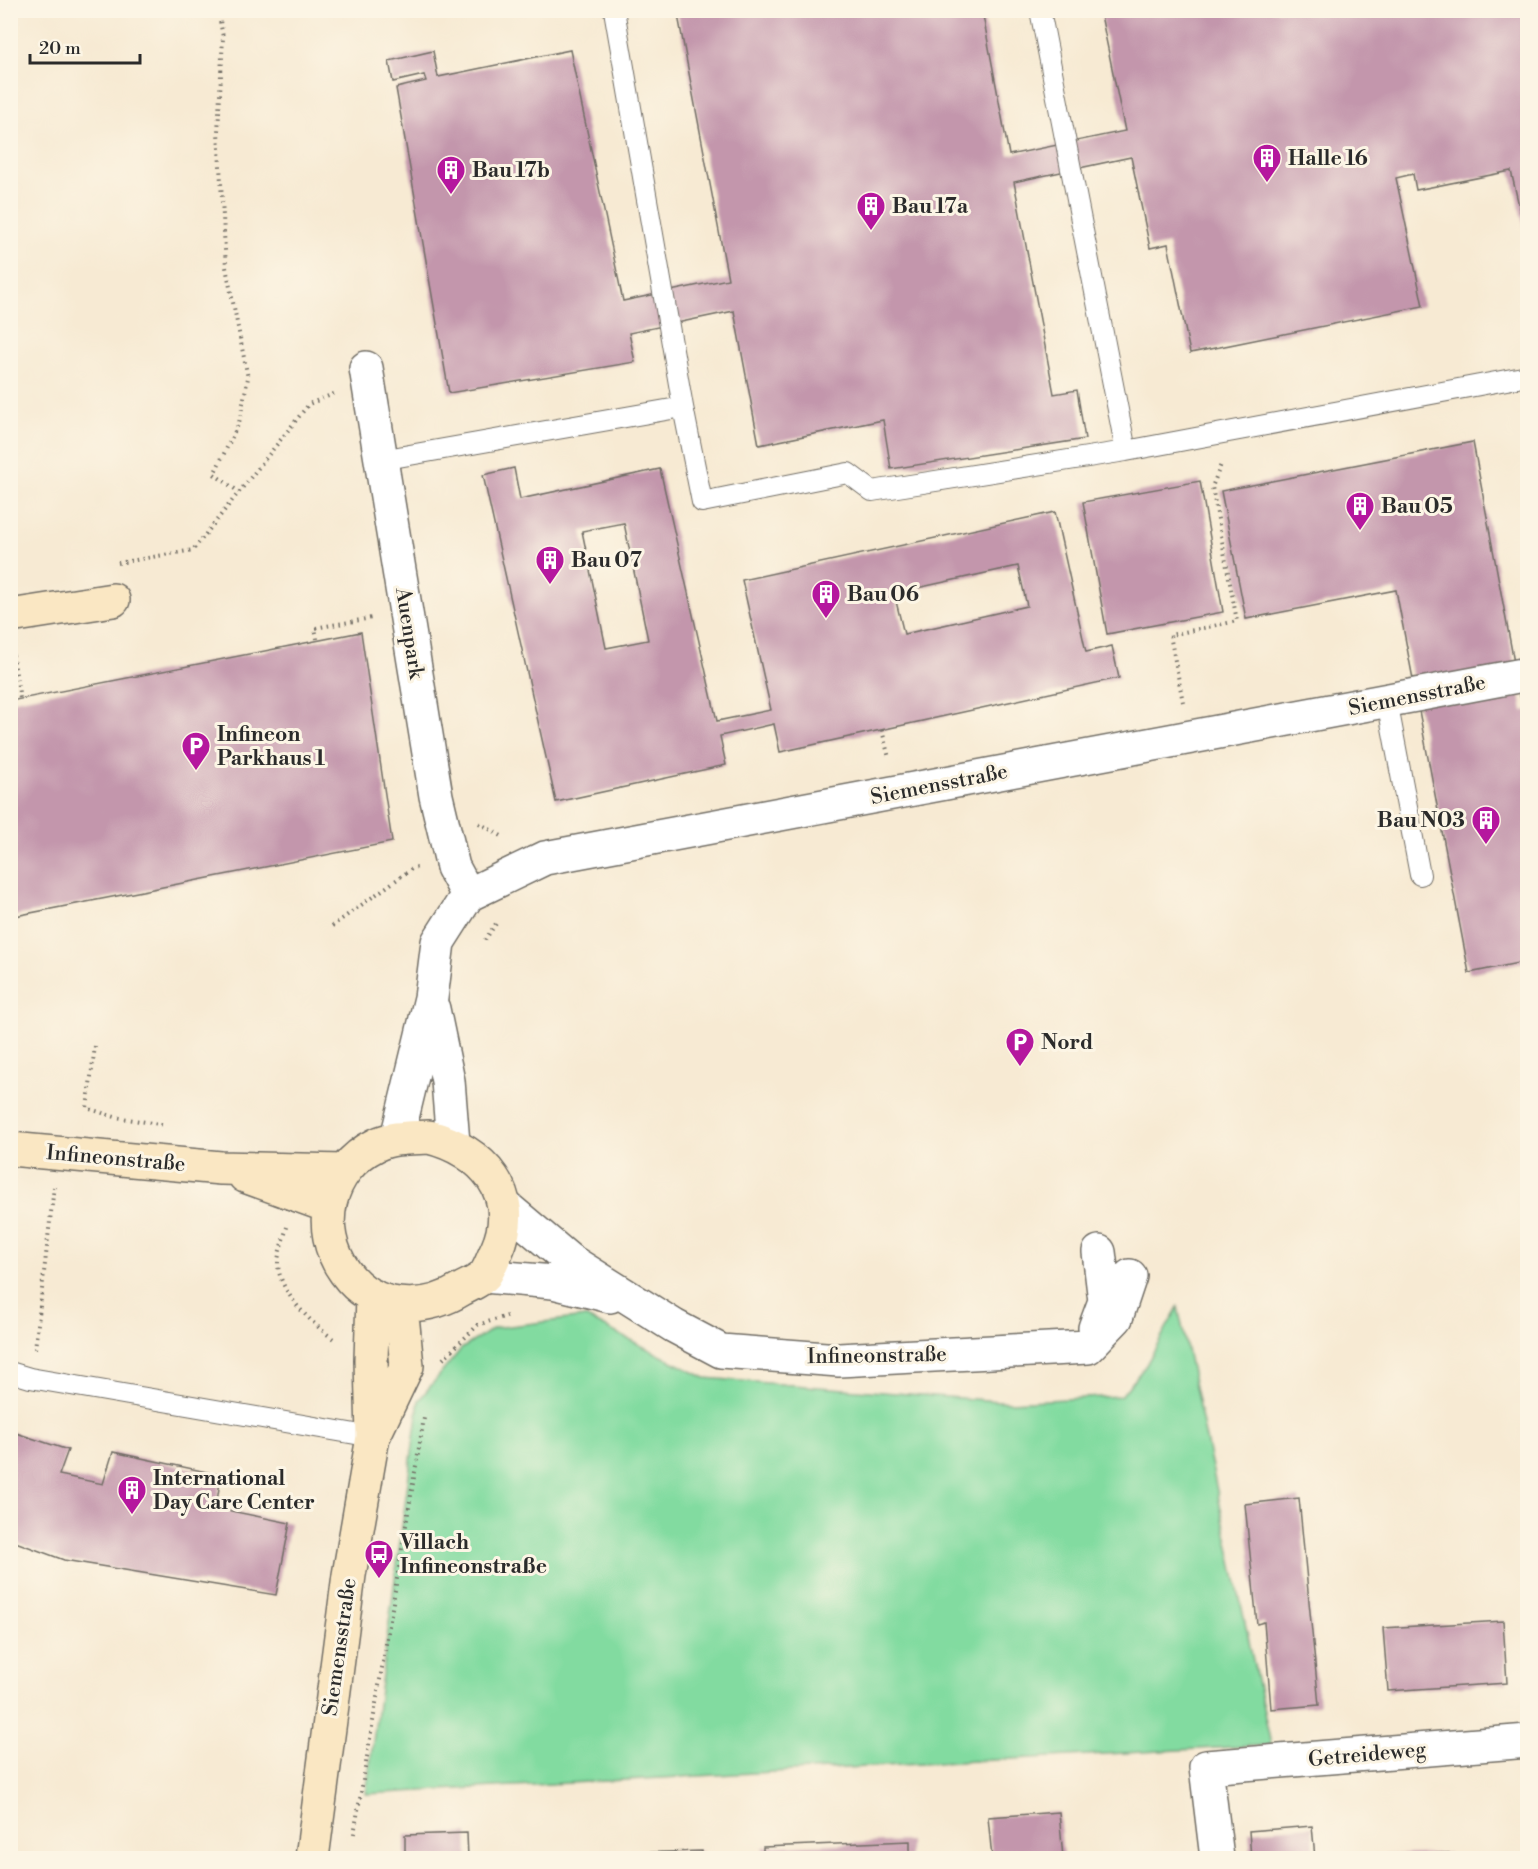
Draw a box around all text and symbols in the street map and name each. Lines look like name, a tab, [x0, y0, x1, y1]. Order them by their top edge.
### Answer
scale bar	[30, 27, 140, 65]
text: 20 m	[39, 37, 81, 60]
building icon: Halle 16	[1251, 142, 1283, 184]
place label: Halle 16	[1288, 146, 1368, 172]
building icon: Bau 17b	[435, 154, 467, 196]
place label: Bau 17b	[472, 158, 550, 184]
building icon: Bau 17a	[855, 190, 887, 232]
place label: Bau 17a	[892, 194, 969, 220]
building icon: Bau 05	[1344, 490, 1376, 532]
place label: Bau 05	[1381, 494, 1453, 520]
building icon: Bau 07	[534, 544, 566, 586]
place label: Bau 07	[571, 548, 642, 574]
building icon: Bau 06	[810, 578, 842, 620]
place label: Bau 06	[847, 582, 919, 608]
street label: Auenpark	[389, 585, 429, 682]
street label: Siemensstraße	[1346, 670, 1488, 722]
place label: Infineon Parkhaus 1	[217, 722, 325, 772]
parking icon: Infineon Parkhaus 1	[180, 730, 212, 772]
street label: Siemensstraße	[868, 759, 1010, 811]
building icon: Bau N03	[1470, 804, 1502, 846]
place label: Bau N03	[1377, 808, 1465, 834]
parking icon: Nord	[1004, 1026, 1036, 1068]
place label: Nord	[1041, 1030, 1093, 1056]
street label: Infineonstraße	[45, 1140, 187, 1178]
street label: Infineonstraße	[807, 1342, 947, 1370]
place label: International Day Care Center	[153, 1466, 315, 1516]
building icon: International Day Care Center	[116, 1474, 148, 1516]
place label: Villach Infineonstraße	[399, 1530, 547, 1580]
bus stop icon: Villach Infineonstraße	[363, 1538, 395, 1580]
street label: Siemensstraße	[317, 1576, 363, 1718]
street label: Getreideweg	[1307, 1737, 1427, 1773]

